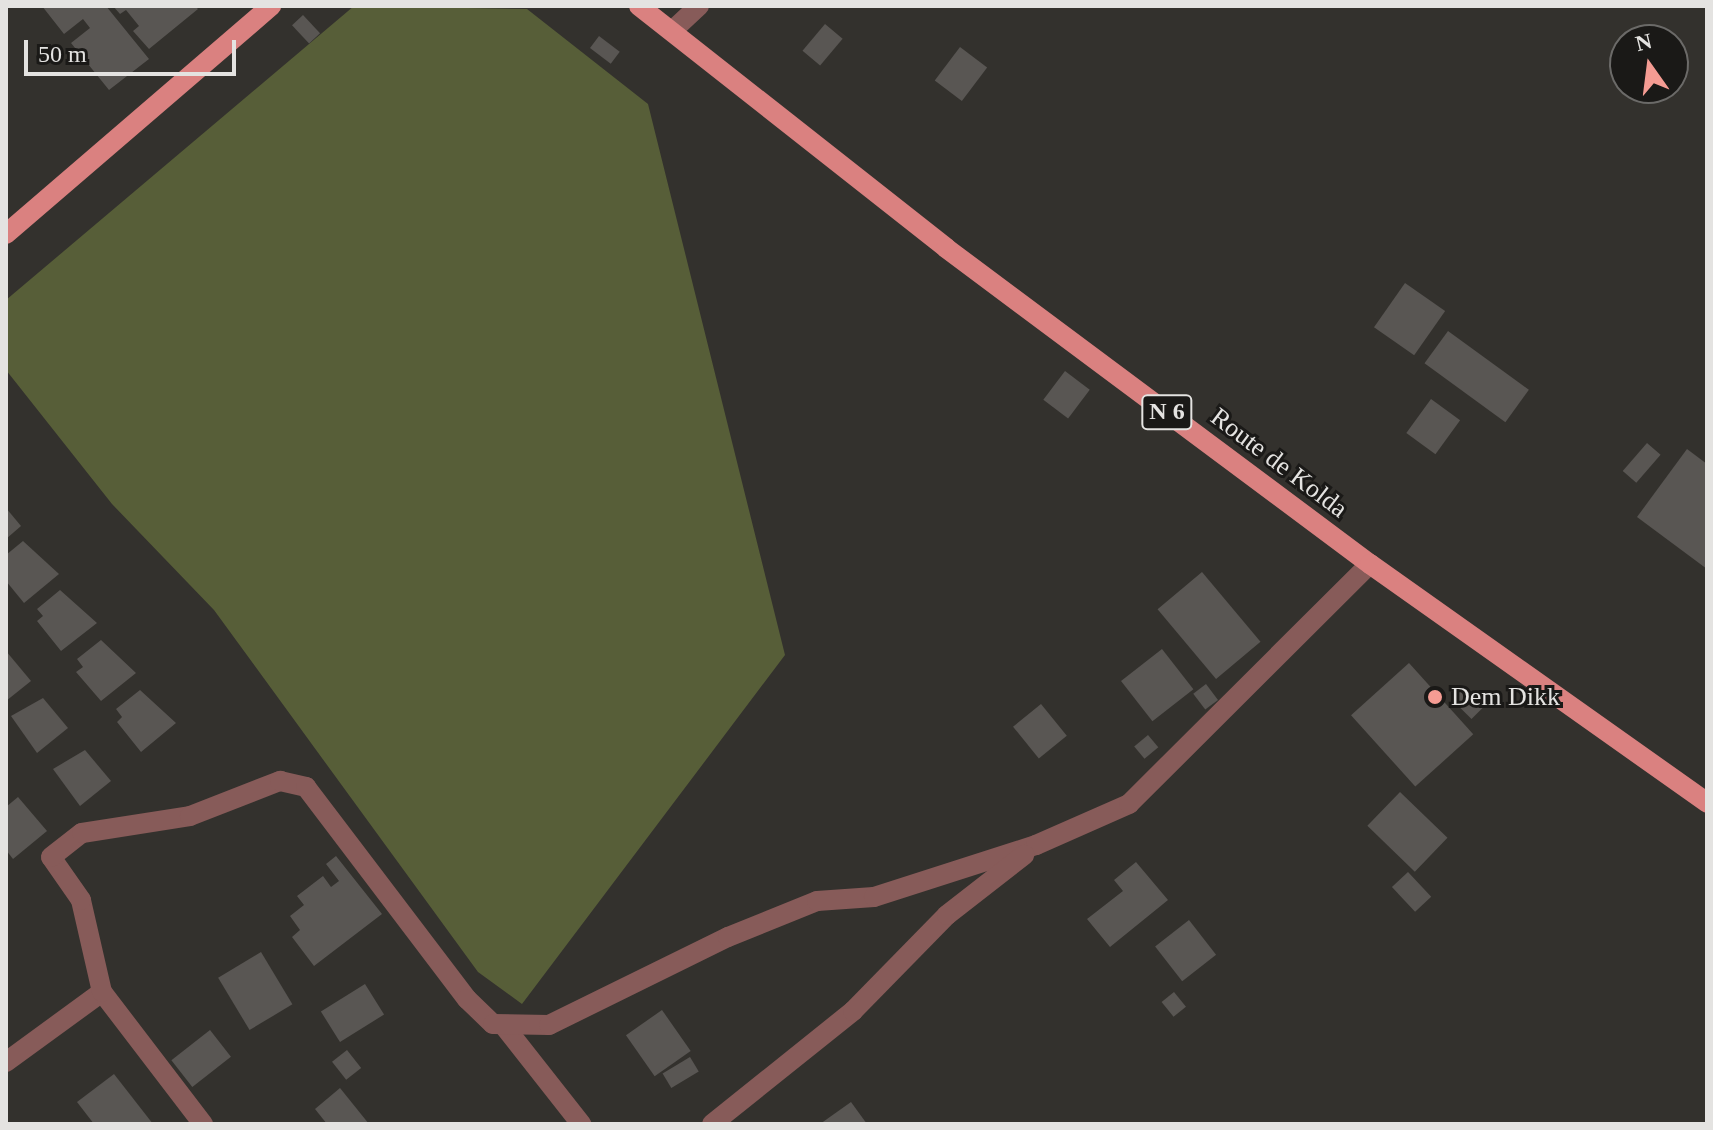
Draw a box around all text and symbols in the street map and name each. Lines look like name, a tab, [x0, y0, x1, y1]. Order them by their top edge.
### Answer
scale bar	[28, 24, 240, 74]
north arrow	[1609, 24, 1689, 104]
text: N	[1633, 28, 1654, 56]
text: 50 m	[38, 41, 87, 67]
road number: N 6	[1141, 392, 1193, 432]
street label: Route de Kolda	[1204, 401, 1354, 525]
place label: Dem Dikk	[1451, 681, 1560, 713]
marker: Dem Dikk	[1426, 688, 1444, 706]

